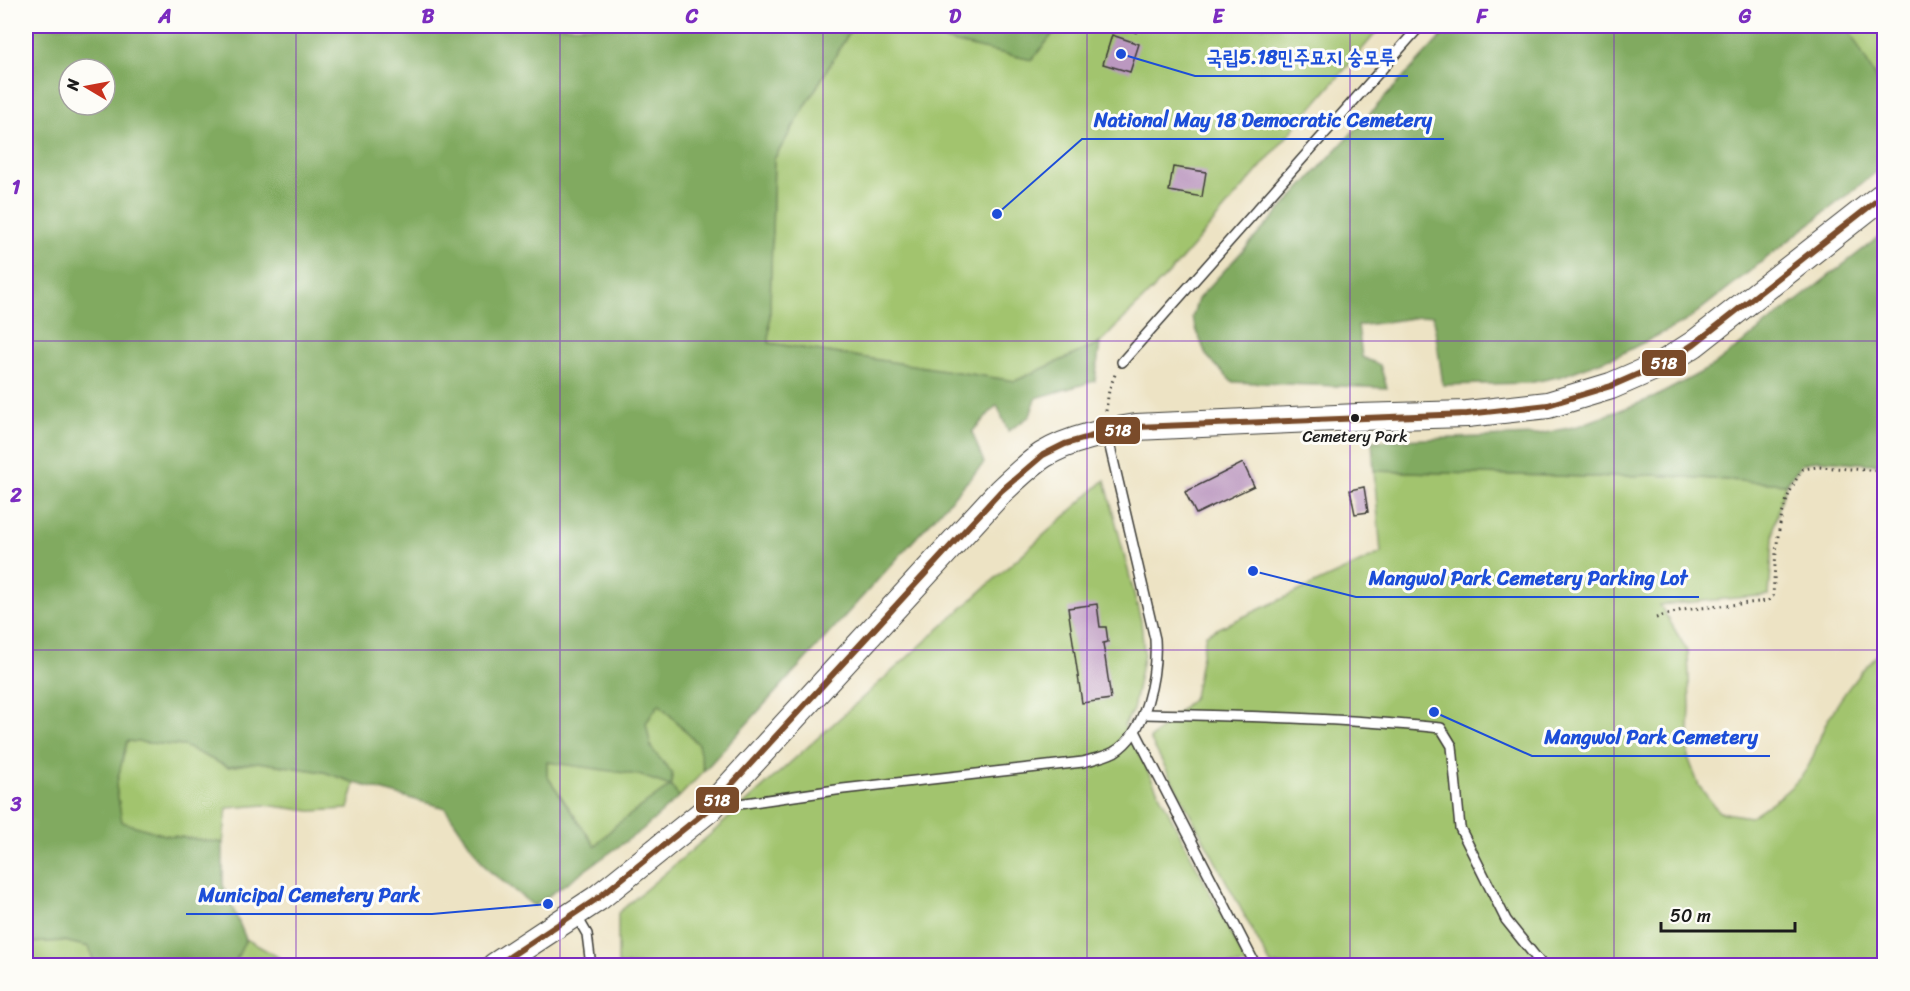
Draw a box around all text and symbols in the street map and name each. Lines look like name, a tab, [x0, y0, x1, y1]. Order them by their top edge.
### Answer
text: A	[157, 0, 172, 34]
text: B	[422, 0, 435, 34]
text: C	[685, 0, 699, 34]
text: D	[949, 0, 962, 34]
text: E	[1212, 0, 1225, 34]
text: F	[1476, 0, 1489, 34]
text: G	[1738, 0, 1752, 34]
callout: 국립5.18민주묘지 숭모루	[1195, 38, 1408, 76]
text: 국립5.18민주묘지 숭모루	[1207, 40, 1395, 75]
north arrow	[57, 57, 117, 117]
text: N	[57, 76, 88, 93]
callout: National May 18 Democratic Cemetery	[1082, 101, 1444, 139]
text: National May 18 Democratic Cemetery	[1093, 103, 1433, 138]
text: 1	[12, 170, 21, 205]
line badge: 518	[1641, 349, 1687, 377]
text: 518	[1651, 349, 1677, 378]
marker: Cemetery Park	[1349, 412, 1361, 424]
line badge: 518	[1095, 416, 1141, 445]
text: 518	[1105, 416, 1131, 445]
place label: Cemetery Park	[1302, 422, 1408, 451]
text: 2	[9, 478, 22, 513]
callout: Mangwol Park Cemetery Parking Lot	[1356, 559, 1699, 597]
text: Mangwol Park Cemetery Parking Lot	[1368, 561, 1689, 596]
callout: Mangwol Park Cemetery	[1532, 718, 1770, 756]
text: Mangwol Park Cemetery	[1543, 720, 1758, 755]
line badge: 518	[695, 786, 740, 814]
text: 518	[704, 786, 730, 815]
text: 3	[10, 787, 22, 822]
callout: Municipal Cemetery Park	[186, 876, 432, 914]
text: Municipal Cemetery Park	[197, 878, 421, 913]
scale bar	[1661, 895, 1794, 933]
text: 50 m	[1670, 900, 1711, 932]

